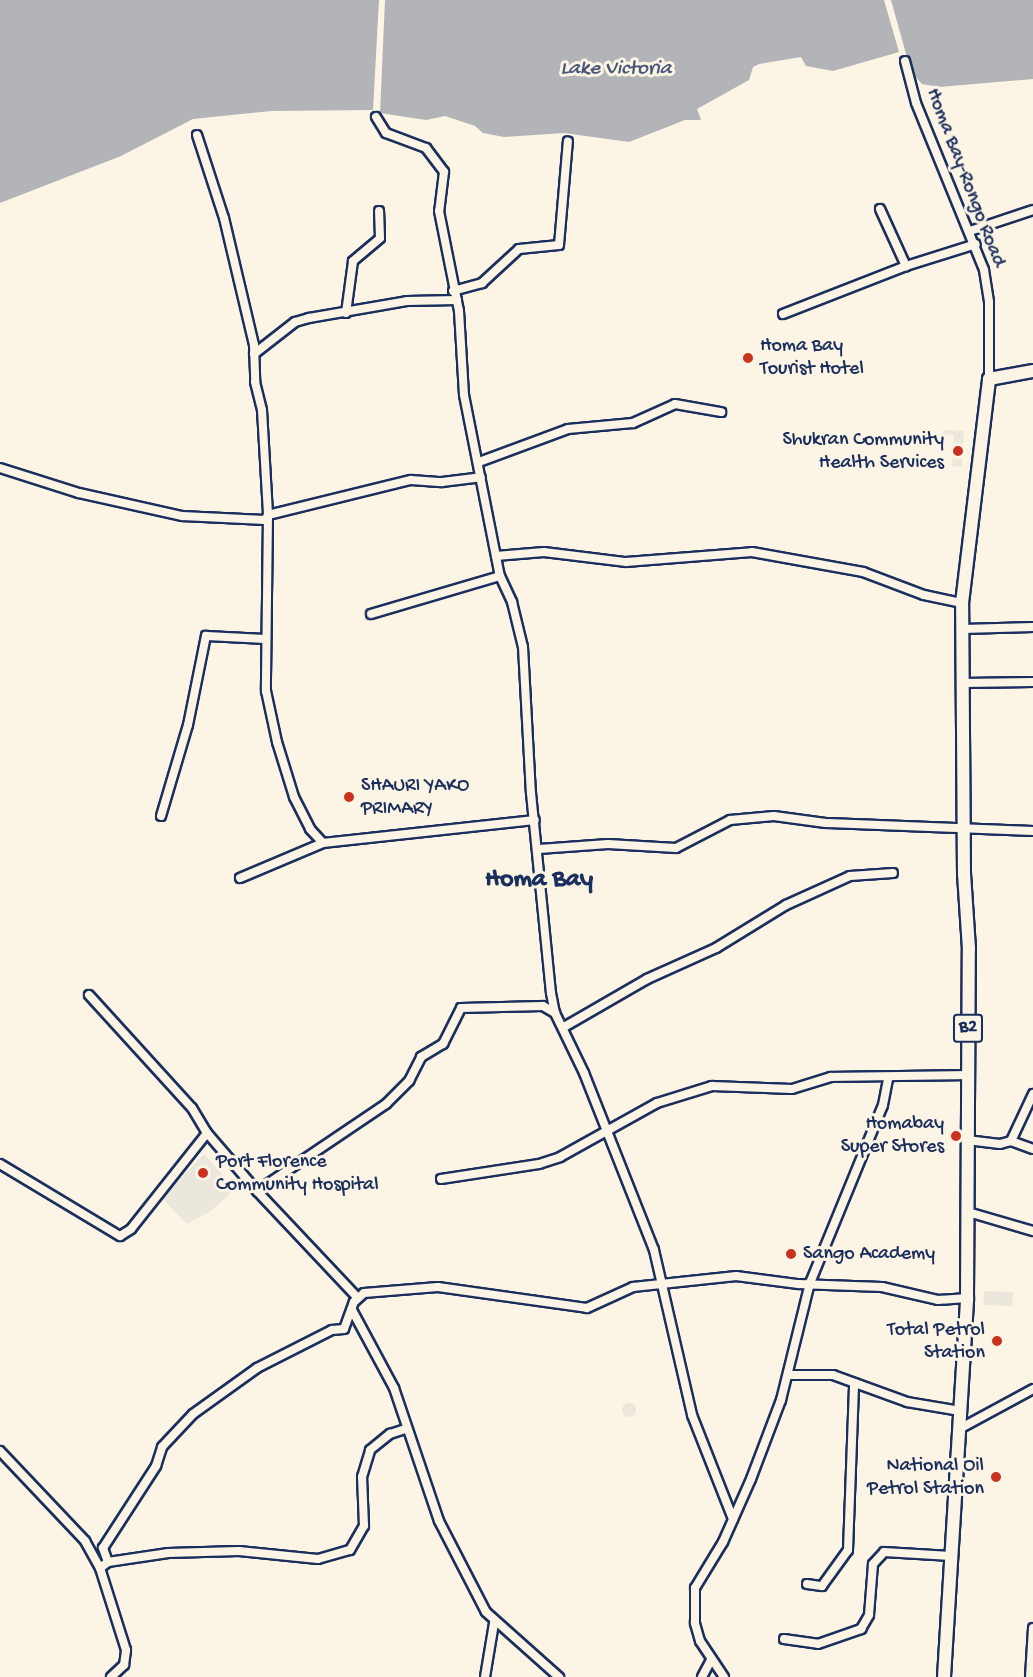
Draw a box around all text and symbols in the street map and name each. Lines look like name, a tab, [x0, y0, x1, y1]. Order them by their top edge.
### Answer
water label: Lake Victoria	[560, 57, 672, 83]
street label: Homa Bay-Rongo Road	[920, 85, 1010, 271]
place label: Homa Bay Tourist Hotel	[760, 334, 864, 381]
marker: Homa Bay Tourist Hotel	[741, 351, 755, 365]
place label: Shukran Community Health Services	[782, 428, 944, 475]
marker: Shukran Community Health Services	[949, 442, 967, 460]
place label: SHAURI YAKO PRIMARY	[361, 774, 469, 821]
marker: SHAURI YAKO PRIMARY	[342, 790, 356, 804]
district label: Homa Bay	[485, 865, 593, 897]
road number: B2	[952, 1013, 984, 1043]
place label: Homabay Super Stores	[841, 1112, 944, 1159]
marker: Homabay Super Stores	[949, 1129, 963, 1143]
place label: Port Florence Community Hospital	[216, 1150, 379, 1197]
marker: Port Florence Community Hospital	[194, 1164, 212, 1182]
place label: Sango Academy	[803, 1242, 935, 1266]
marker: Sango Academy	[784, 1247, 798, 1261]
place label: Total Petrol Station	[887, 1318, 985, 1365]
marker: Total Petrol Station	[990, 1334, 1004, 1348]
place label: National Oil Petrol Station	[867, 1454, 984, 1501]
marker: National Oil Petrol Station	[989, 1470, 1003, 1484]

